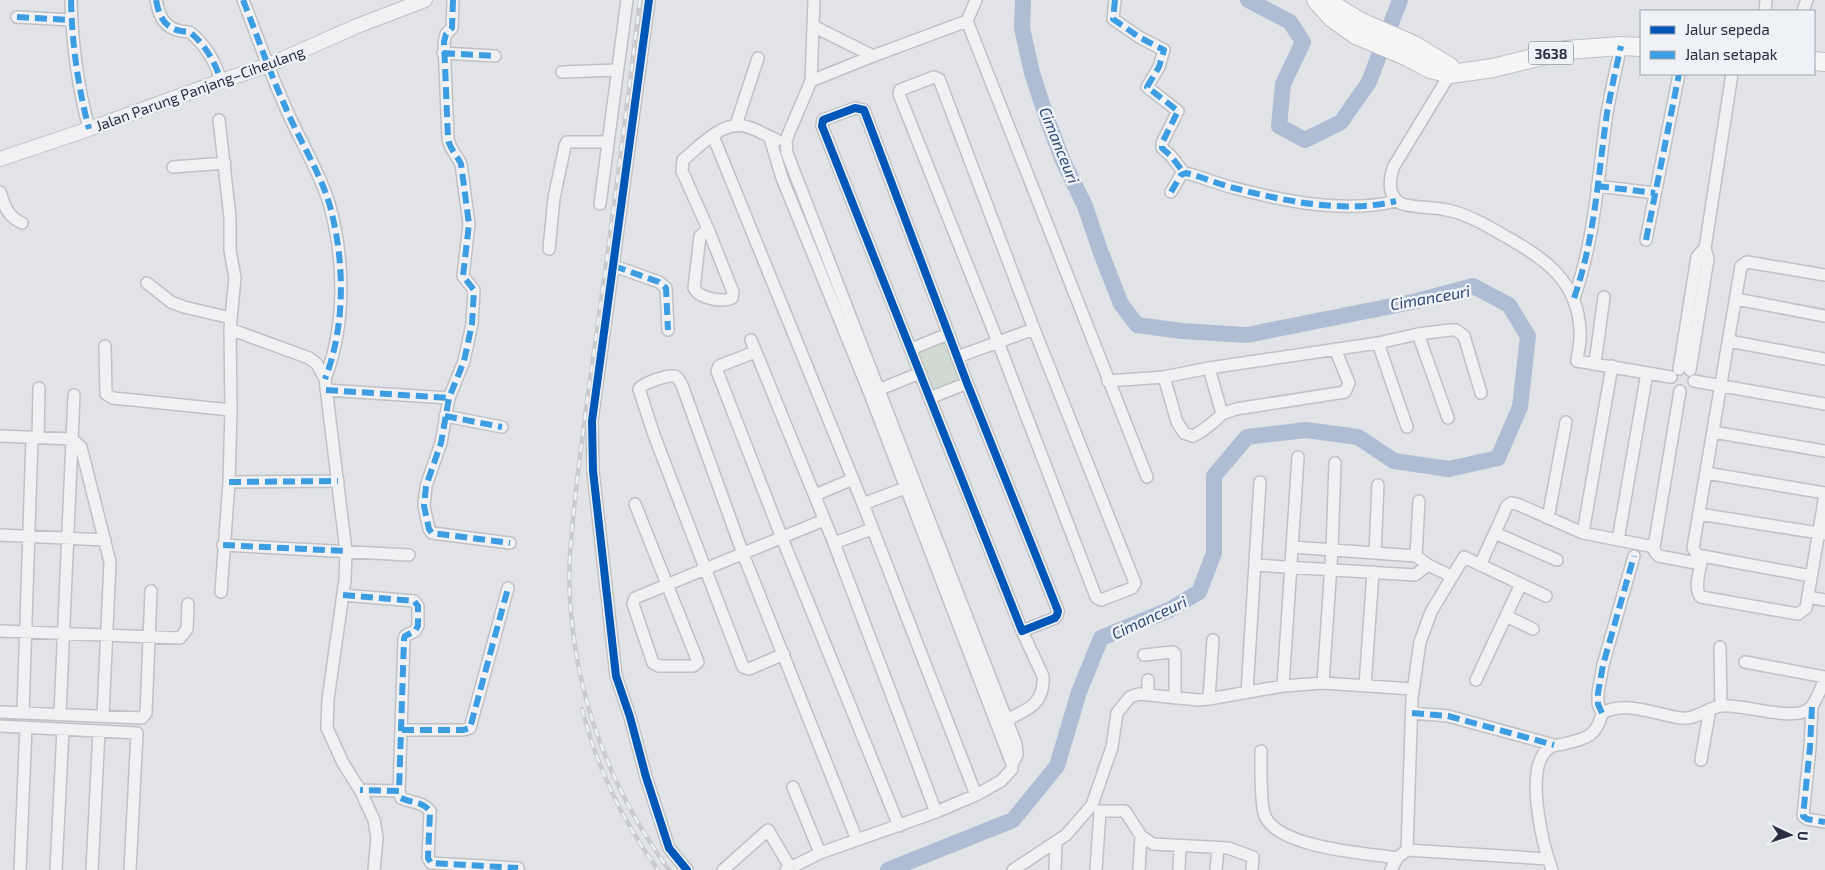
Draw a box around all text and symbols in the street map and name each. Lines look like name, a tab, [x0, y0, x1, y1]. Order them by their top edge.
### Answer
legend	[1640, 10, 1815, 75]
text: Jalur sepeda	[1685, 20, 1770, 38]
street label: Jalan Parung Panjang–Ciheulang	[93, 42, 308, 135]
road number: 3638	[1528, 42, 1574, 64]
text: Jalan setapak	[1685, 45, 1778, 63]
water label: Cimanceuri	[1036, 104, 1084, 186]
water label: Cimanceuri	[1388, 281, 1472, 313]
water label: Cimanceuri	[1108, 591, 1190, 643]
north arrow	[1765, 810, 1815, 860]
text: U	[1795, 831, 1812, 841]

